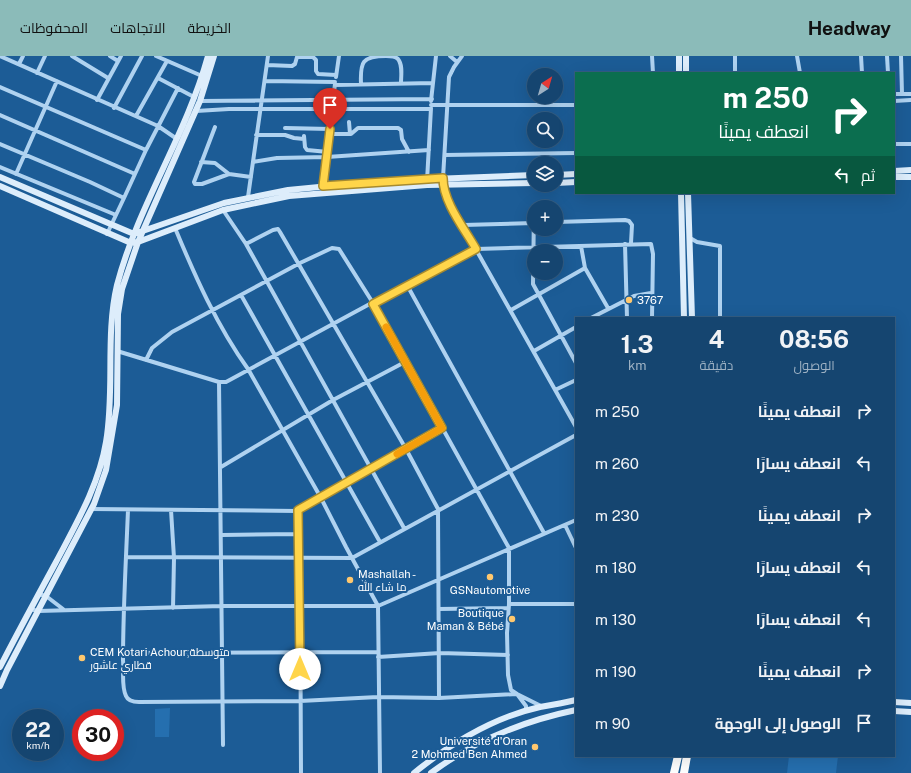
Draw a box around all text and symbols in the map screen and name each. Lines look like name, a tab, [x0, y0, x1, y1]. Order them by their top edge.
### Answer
text: Headway	[808, 17, 891, 39]
text: المحفوظات	[20, 20, 88, 36]
text: الاتجاهات	[110, 20, 166, 36]
text: الخريطة	[188, 20, 231, 36]
north arrow	[527, 68, 563, 104]
map controls	[527, 68, 563, 280]
text: 250 m	[723, 81, 809, 114]
pin	[313, 88, 347, 129]
icon: right	[823, 88, 875, 140]
icon: arrive	[319, 94, 341, 116]
button: search	[527, 112, 563, 148]
text: انعطف يمينًا	[718, 121, 809, 142]
button: layers	[527, 156, 563, 192]
icon: left	[831, 164, 853, 186]
text: ثم	[861, 167, 875, 184]
button: +	[527, 200, 563, 236]
button: −	[527, 244, 563, 280]
place label: 3767	[637, 294, 664, 306]
marker: 3767	[624, 295, 634, 305]
text: 4	[708, 325, 724, 353]
text: 08:56	[779, 325, 849, 353]
text: 1.3	[621, 330, 654, 358]
text: km	[628, 358, 646, 373]
text: دقيقة	[699, 358, 733, 373]
text: الوصول	[793, 358, 835, 373]
icon: right	[853, 400, 875, 422]
text: 250 m	[595, 403, 639, 420]
text: انعطف يمينًا	[758, 403, 841, 420]
icon: left	[853, 452, 875, 474]
text: 260 m	[595, 455, 639, 472]
text: انعطف يسارًا	[756, 455, 841, 472]
icon: right	[853, 504, 875, 526]
text: 230 m	[595, 507, 639, 524]
text: انعطف يمينًا	[758, 507, 841, 524]
icon: left	[853, 556, 875, 578]
text: 180 m	[595, 559, 637, 576]
text: انعطف يسارًا	[756, 559, 841, 576]
place label: Mashallah - ما شاء الله	[358, 568, 416, 593]
marker: GSNautomotive	[485, 572, 495, 582]
marker: Mashallah - ما شاء الله	[345, 575, 355, 585]
place label: GSNautomotive	[450, 584, 530, 596]
place label: Boutique Maman & Bébé	[427, 607, 504, 632]
icon: left	[853, 608, 875, 630]
text: 130 m	[595, 611, 636, 628]
text: انعطف يسارًا	[756, 611, 841, 628]
marker: Boutique Maman & Bébé	[507, 614, 517, 624]
place label: CEM Kotari Achour;متوسطة قطاري عاشور	[89, 646, 230, 674]
position arrow	[279, 648, 321, 690]
marker: CEM Kotari Achour;متوسطة قطاري عاشور	[77, 653, 87, 663]
icon: right	[853, 660, 875, 682]
text: 190 m	[595, 663, 636, 680]
text: انعطف يمينًا	[758, 663, 841, 680]
speed limit sign: 30	[72, 709, 124, 761]
icon: arrive	[853, 712, 875, 734]
text: 90 m	[595, 715, 630, 732]
text: الوصول إلى الوجهة	[715, 715, 841, 732]
text: 22	[25, 718, 51, 742]
place label: Université d'Oran 2 Mohmed Ben Ahmed	[411, 735, 527, 760]
text: km/h	[26, 739, 50, 751]
marker: Université d'Oran 2 Mohmed Ben Ahmed	[530, 742, 540, 752]

